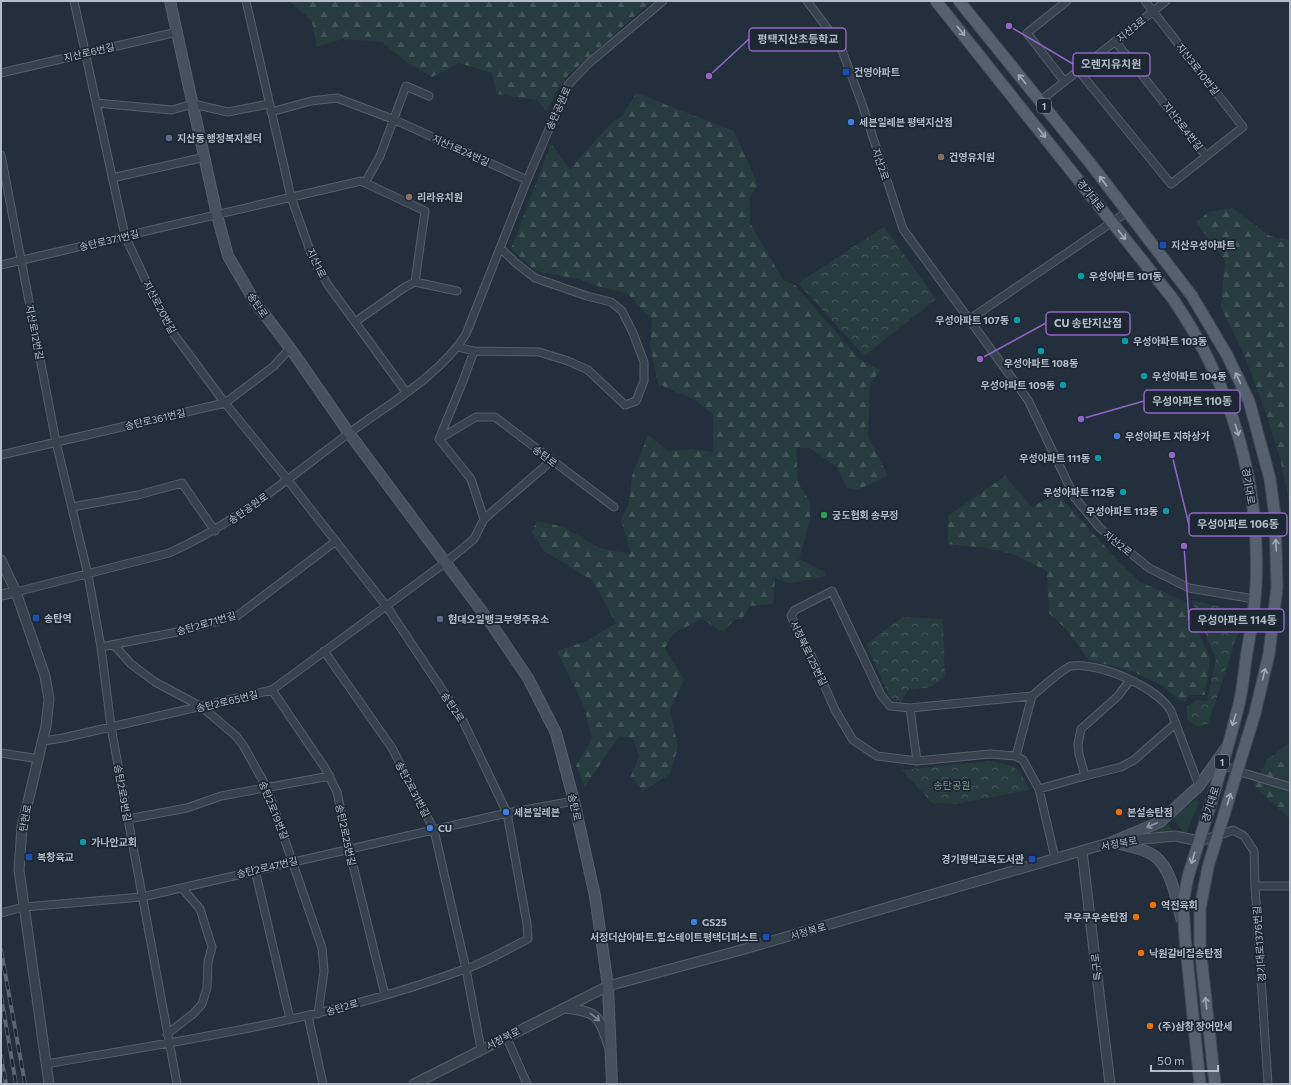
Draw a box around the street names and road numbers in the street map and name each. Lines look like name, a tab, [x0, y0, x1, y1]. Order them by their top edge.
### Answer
street label: 지산3로	[1114, 14, 1148, 44]
street label: 지산로6번길	[62, 40, 116, 64]
street label: 지산3로10번길	[1174, 41, 1222, 97]
street label: 송탄공원로	[543, 85, 573, 131]
road number: 1	[1037, 99, 1051, 113]
street label: 지산3로4번길	[1161, 100, 1205, 152]
street label: 지산1로24번길	[430, 132, 492, 168]
street label: 지산2로	[870, 146, 892, 182]
street label: 경기대로	[1075, 177, 1107, 213]
street label: 송탄로371번길	[78, 227, 140, 253]
street label: 지산1로	[305, 246, 329, 280]
street label: 지산로20번길	[141, 279, 179, 335]
street label: 송탄로	[245, 290, 271, 320]
street label: 지산로12번길	[24, 303, 46, 361]
street label: 송탄로361번길	[123, 406, 187, 432]
street label: 송탄로	[530, 443, 560, 469]
street label: 경기대로	[1240, 467, 1258, 505]
street label: 송탄공원로	[226, 490, 270, 526]
street label: 지산2로	[1101, 528, 1135, 558]
street label: 송탄2로71번길	[175, 609, 237, 637]
street label: 서정북로125번길	[788, 619, 830, 687]
street label: 송탄2로65번길	[195, 688, 259, 714]
street label: 송탄2로	[439, 690, 467, 724]
road number: 1	[1215, 755, 1229, 769]
street label: 송탄2로31번길	[393, 759, 433, 819]
street label: 송탄2로9번길	[112, 764, 134, 822]
street label: 송탄2로19번길	[257, 779, 291, 841]
street label: 경기대로	[1199, 785, 1221, 823]
street label: 송탄로	[566, 792, 584, 822]
street label: 탄현로	[16, 803, 34, 833]
street label: 송탄2로25번길	[334, 803, 358, 867]
street label: 서정북로	[1100, 834, 1138, 852]
street label: 송탄2로47번길	[235, 854, 299, 880]
street label: 경기대로1376번길	[1250, 905, 1268, 983]
street label: 서정북로	[789, 920, 827, 942]
street label: 특구로	[1088, 953, 1104, 981]
street label: 송탄2로	[324, 997, 360, 1017]
street label: 서정북로	[484, 1024, 522, 1052]

